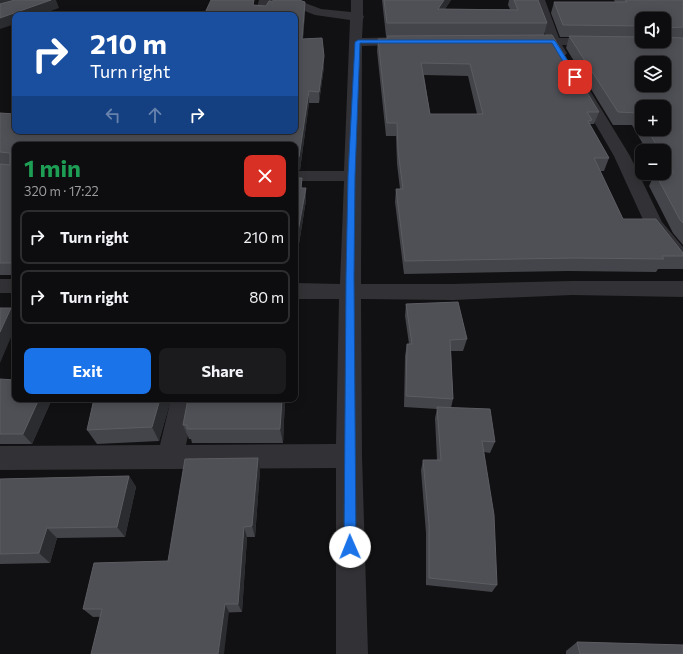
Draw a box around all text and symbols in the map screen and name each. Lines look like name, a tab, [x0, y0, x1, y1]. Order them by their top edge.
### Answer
map controls	[635, 12, 671, 180]
button: sound	[635, 12, 671, 48]
text: 210 m	[90, 26, 167, 60]
icon: right	[24, 28, 76, 80]
button: layers	[635, 56, 671, 92]
text: Turn right	[90, 60, 170, 82]
pin	[558, 60, 592, 94]
icon: arrive	[564, 66, 586, 88]
button: +	[635, 100, 671, 136]
icon: left	[102, 104, 124, 126]
icon: ahead	[144, 104, 166, 126]
icon: right	[186, 104, 208, 126]
button: −	[635, 144, 671, 180]
text: 1 min	[24, 153, 81, 182]
button: close	[244, 155, 286, 197]
text: 320 m · 17:22	[24, 183, 99, 199]
icon: right	[26, 226, 48, 248]
text: Turn right	[60, 228, 129, 246]
text: 210 m	[244, 228, 284, 246]
icon: right	[26, 286, 48, 308]
text: Turn right	[60, 288, 129, 306]
text: 80 m	[249, 288, 284, 306]
button: Exit	[24, 348, 151, 394]
button: Share	[159, 348, 286, 394]
position arrow	[329, 526, 371, 568]

